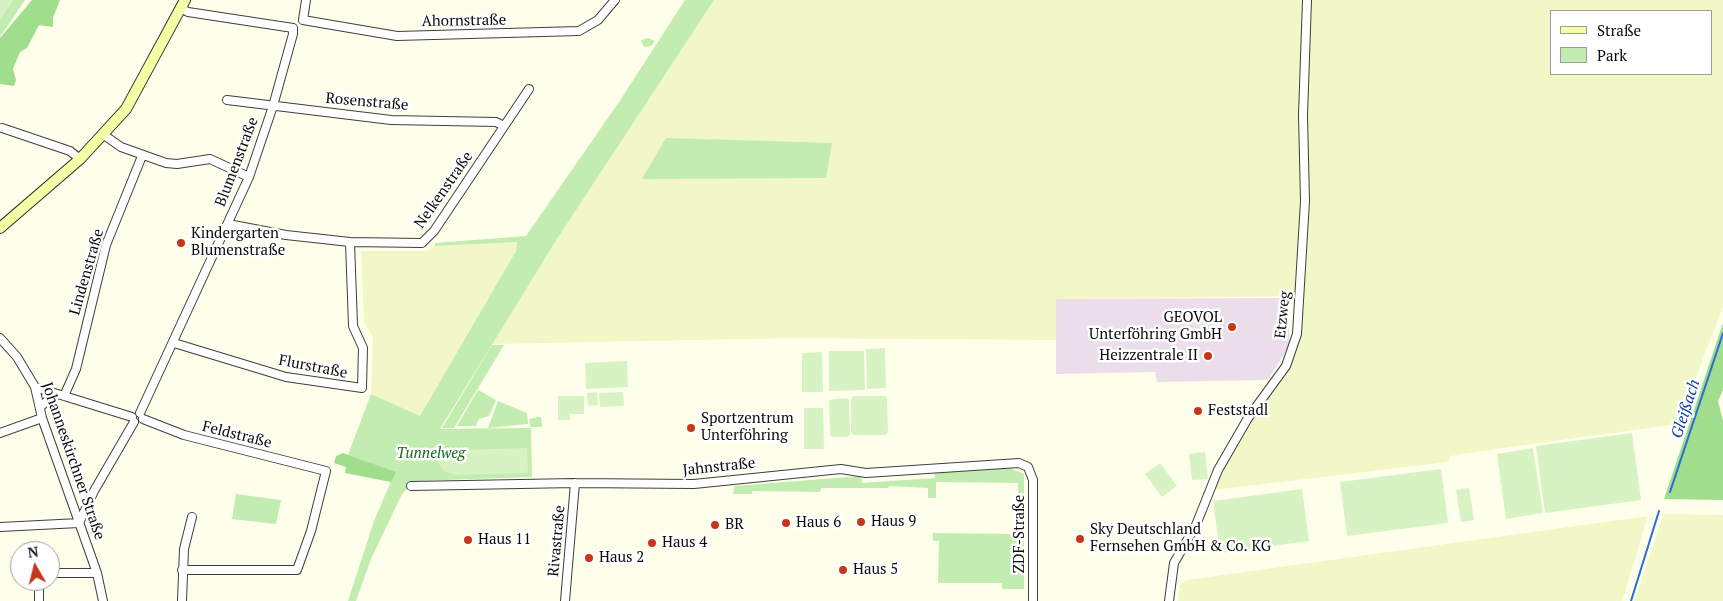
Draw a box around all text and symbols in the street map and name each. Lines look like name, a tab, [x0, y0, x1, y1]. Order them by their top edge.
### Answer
legend	[1550, 10, 1713, 75]
street label: Ahornstraße	[422, 11, 506, 31]
text: Straße	[1597, 20, 1641, 40]
text: Park	[1597, 45, 1627, 65]
street label: Rosenstraße	[325, 89, 409, 115]
street label: Blumenstraße	[212, 115, 262, 209]
street label: Nelkenstraße	[411, 148, 477, 232]
place label: Kindergarten Blumenstraße	[191, 225, 285, 260]
street label: Lindenstraße	[66, 227, 108, 317]
marker: Kindergarten Blumenstraße	[175, 237, 187, 249]
street label: Etzweg	[1272, 290, 1294, 340]
place label: GEOVOL Unterföhring GmbH	[1089, 309, 1222, 344]
marker: GEOVOL Unterföhring GmbH	[1226, 321, 1238, 333]
place label: Heizzentrale II	[1099, 347, 1198, 365]
marker: Heizzentrale II	[1202, 350, 1214, 362]
street label: Flurstraße	[277, 352, 349, 382]
water label: Gleißach	[1667, 377, 1705, 441]
street label: Johanneskirchner Straße	[38, 380, 108, 542]
place label: Feststadl	[1208, 402, 1268, 420]
marker: Feststadl	[1192, 405, 1204, 417]
place label: Sportzentrum Unterföhring	[701, 410, 794, 445]
street label: Feldstraße	[200, 418, 274, 452]
marker: Sportzentrum Unterföhring	[685, 422, 697, 434]
park label: Tunnelweg	[397, 445, 465, 463]
street label: Jahnstraße	[682, 454, 756, 480]
street label: ZDF-Straße	[1011, 495, 1029, 573]
street label: Rivastraße	[545, 504, 569, 578]
place label: Haus 9	[871, 513, 916, 531]
place label: Haus 6	[796, 514, 841, 532]
place label: BR	[725, 516, 744, 534]
marker: Haus 9	[855, 516, 867, 528]
marker: Haus 6	[780, 517, 792, 529]
marker: BR	[709, 519, 721, 531]
place label: Sky Deutschland Fernsehen GmbH & Co. KG	[1090, 521, 1271, 556]
place label: Haus 11	[478, 531, 531, 549]
marker: Sky Deutschland Fernsehen GmbH & Co. KG	[1074, 533, 1086, 545]
marker: Haus 11	[462, 534, 474, 546]
place label: Haus 4	[662, 534, 707, 552]
marker: Haus 4	[646, 537, 658, 549]
north arrow	[10, 541, 60, 591]
text: N	[26, 541, 40, 562]
place label: Haus 2	[599, 549, 644, 567]
marker: Haus 2	[583, 552, 595, 564]
place label: Haus 5	[853, 561, 898, 579]
marker: Haus 5	[837, 564, 849, 576]

